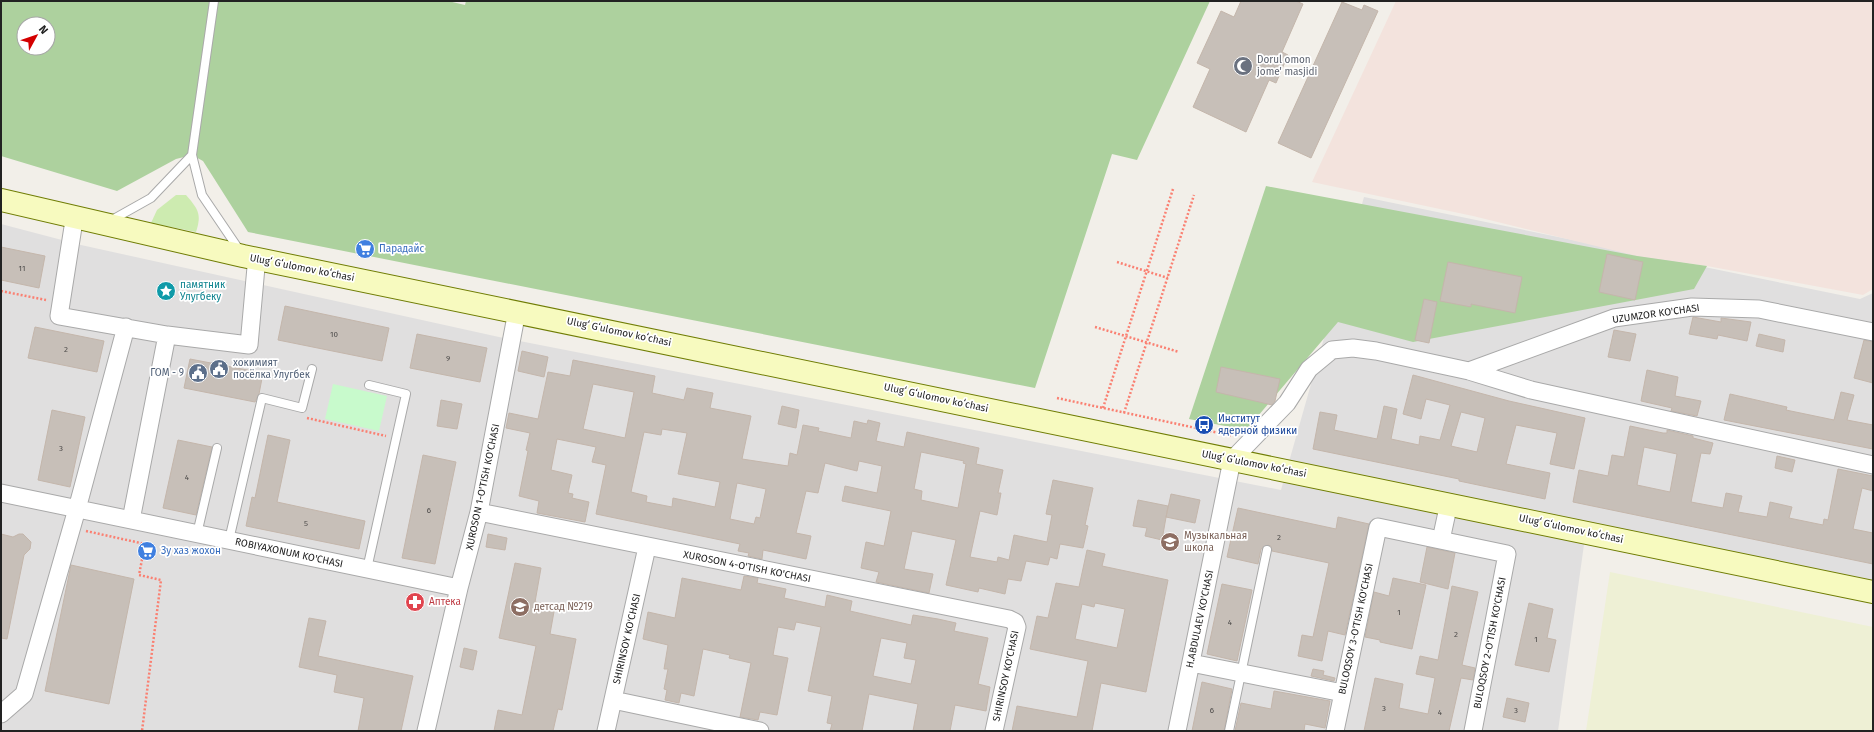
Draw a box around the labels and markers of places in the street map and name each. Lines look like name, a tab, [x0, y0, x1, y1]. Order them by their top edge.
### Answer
place label: Dorul omon jome' masjidi	[1256, 54, 1318, 78]
mosque icon: Dorul omon jome' masjidi	[1232, 55, 1254, 77]
supermarket icon: Парадайс	[354, 238, 376, 260]
place label: Парадайс	[379, 243, 424, 255]
place label: памятник Улугбеку	[180, 279, 226, 303]
place icon: памятник Улугбеку	[155, 280, 177, 302]
place label: хокимият посёлка Улугбек	[233, 357, 311, 381]
public building icon: хокимият посёлка Улугбек	[208, 358, 230, 380]
public building icon: ГОМ - 9	[187, 362, 209, 384]
place label: ГОМ - 9	[150, 367, 184, 379]
place label: Институт ядерной физики	[1218, 413, 1297, 437]
bus stop icon: Институт ядерной физики	[1193, 414, 1215, 436]
place label: Музыкальная школа	[1184, 530, 1247, 554]
school or university icon: Музыкальная школа	[1159, 531, 1181, 553]
supermarket icon: Зу хаз жохон	[136, 540, 158, 562]
place label: Зу хаз жохон	[161, 545, 221, 557]
pharmacy icon: Аптека	[404, 591, 426, 613]
place label: Аптека	[429, 596, 461, 608]
school or university icon: детсад №219	[509, 596, 531, 618]
place label: детсад №219	[534, 601, 593, 613]

